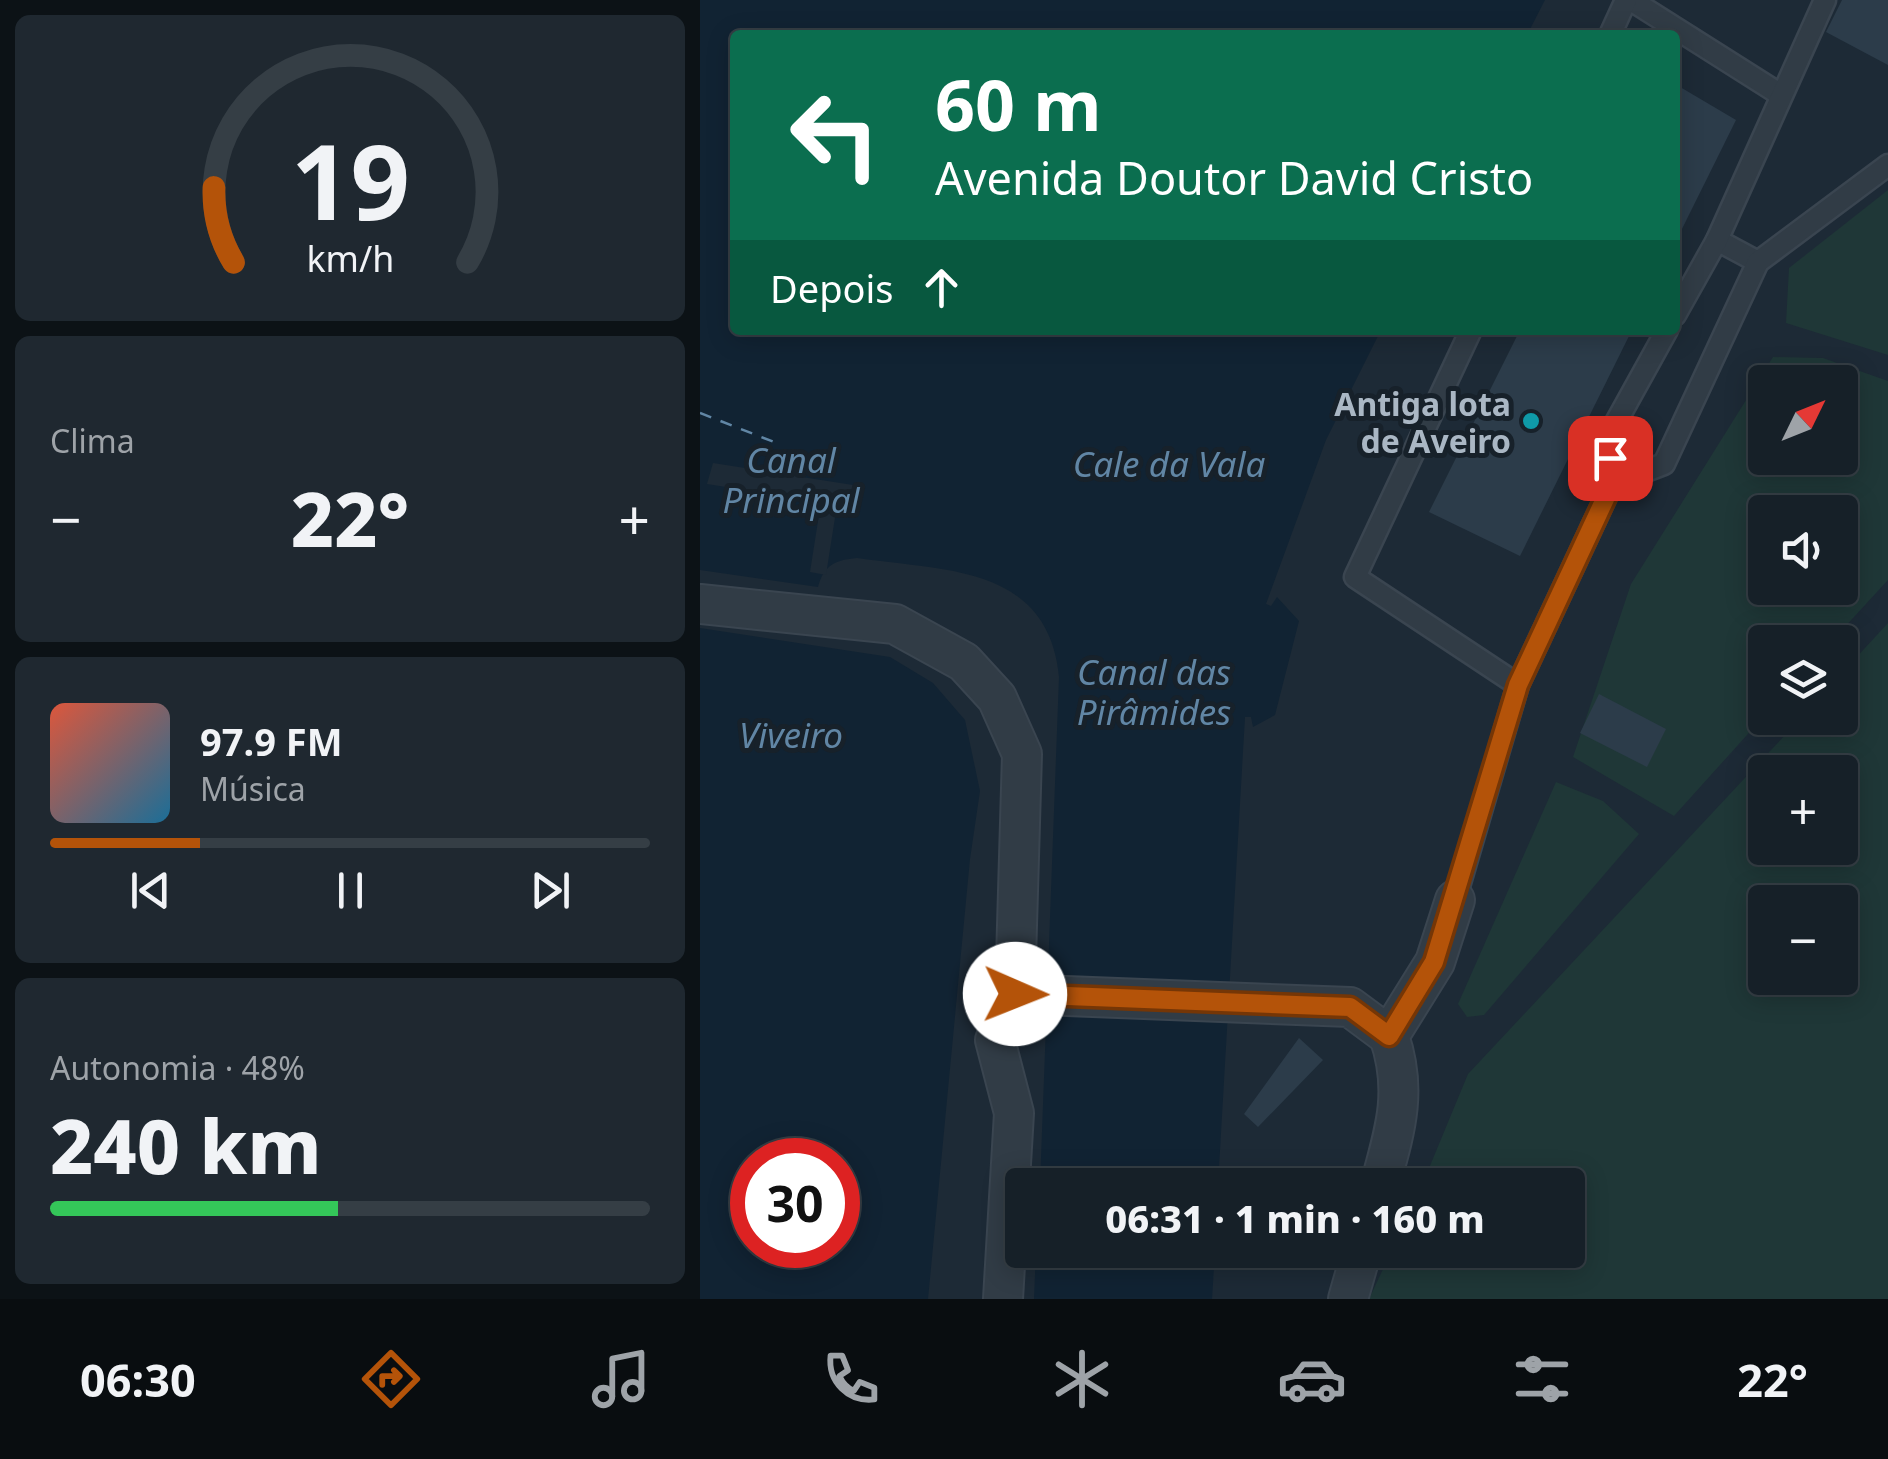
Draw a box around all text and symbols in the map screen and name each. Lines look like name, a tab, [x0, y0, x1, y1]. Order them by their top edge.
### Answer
text: 60 m	[935, 56, 1102, 152]
icon: left	[770, 70, 900, 200]
text: 19	[291, 109, 409, 250]
text: Avenida Doutor David Cristo	[935, 147, 1533, 208]
text: km/h	[306, 234, 394, 282]
icon: ahead	[914, 260, 969, 315]
text: Depois	[770, 262, 894, 314]
north arrow	[1748, 365, 1858, 475]
map controls	[1748, 365, 1858, 995]
place label: Antiga lota de Aveiro	[1334, 382, 1511, 462]
marker: Antiga lota de Aveiro	[1520, 410, 1542, 432]
pin	[1568, 416, 1653, 501]
text: Clima	[50, 419, 135, 462]
icon: arrive	[1583, 431, 1638, 486]
water label: Canal Principal	[722, 436, 861, 523]
water label: Cale da Vala	[1073, 440, 1265, 487]
text: 22°	[291, 467, 409, 569]
text: −	[50, 481, 81, 556]
text: +	[619, 481, 650, 556]
button: sound	[1748, 495, 1858, 605]
button: layers	[1748, 625, 1858, 735]
water label: Canal das Pirâmides	[1077, 648, 1231, 735]
water label: Viveiro	[739, 711, 843, 758]
text: 97.9 FM	[200, 715, 342, 767]
button: +	[1748, 755, 1858, 865]
text: Música	[200, 767, 306, 810]
icon: previous	[123, 863, 178, 918]
icon: pause	[323, 863, 378, 918]
icon: next	[523, 863, 578, 918]
button: −	[1748, 885, 1858, 995]
position arrow	[963, 942, 1067, 1046]
text: Autonomia · 48%	[50, 1046, 305, 1089]
text: 240 km	[50, 1094, 321, 1196]
speed limit sign: 30	[730, 1138, 860, 1268]
text: 06:31 · 1 min · 160 m	[1105, 1192, 1485, 1244]
icon: directions	[356, 1344, 426, 1414]
icon: music	[586, 1344, 656, 1414]
icon: phone	[816, 1344, 886, 1414]
icon: climate	[1047, 1344, 1117, 1414]
icon: car	[1277, 1344, 1347, 1414]
icon: filters	[1507, 1344, 1577, 1414]
text: 06:30	[80, 1349, 196, 1410]
text: 22°	[1737, 1349, 1808, 1410]

